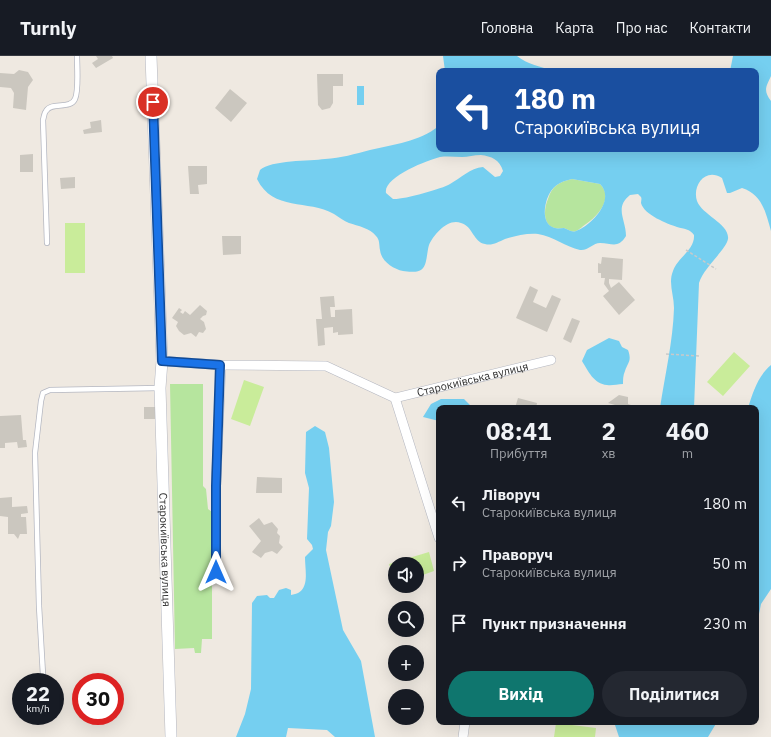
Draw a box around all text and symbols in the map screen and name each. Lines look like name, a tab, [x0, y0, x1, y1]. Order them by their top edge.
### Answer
text: Turnly	[20, 16, 76, 40]
text: Головна	[481, 19, 533, 37]
text: Карта	[555, 19, 594, 37]
text: Про нас	[616, 19, 668, 37]
text: Контакти	[690, 19, 751, 37]
text: 180 m	[514, 80, 596, 117]
icon: left	[448, 84, 500, 136]
pin	[136, 85, 170, 119]
icon: arrive	[142, 91, 164, 113]
text: Старокиївська вулиця	[514, 116, 700, 139]
street label: Старокиївська вулиця	[415, 359, 530, 399]
text: 08:41	[486, 415, 551, 447]
text: 2	[601, 415, 616, 447]
text: 460	[666, 415, 709, 447]
text: Прибуття	[490, 445, 547, 462]
text: хв	[602, 445, 616, 462]
text: m	[682, 445, 693, 462]
text: Ліворуч	[482, 485, 540, 504]
street label: Старокиївська вулиця	[156, 492, 174, 607]
icon: left	[448, 492, 470, 514]
text: 180 m	[703, 494, 747, 513]
text: Старокиївська вулиця	[482, 504, 617, 521]
text: Праворуч	[482, 545, 553, 564]
position arrow	[195, 551, 237, 593]
icon: right	[448, 552, 470, 574]
text: 50 m	[712, 554, 747, 573]
map controls	[388, 557, 424, 725]
button: sound	[388, 557, 424, 593]
text: Старокиївська вулиця	[482, 564, 617, 581]
button: search	[388, 601, 424, 637]
icon: arrive	[448, 612, 470, 634]
text: Пункт призначення	[482, 614, 627, 633]
text: 230 m	[703, 614, 747, 633]
button: +	[388, 645, 424, 681]
button: Вихід	[448, 671, 594, 717]
button: Поділитися	[602, 671, 747, 717]
speed limit sign: 30	[72, 673, 124, 725]
text: 22	[26, 680, 50, 707]
button: −	[388, 689, 424, 725]
text: km/h	[26, 702, 50, 715]

